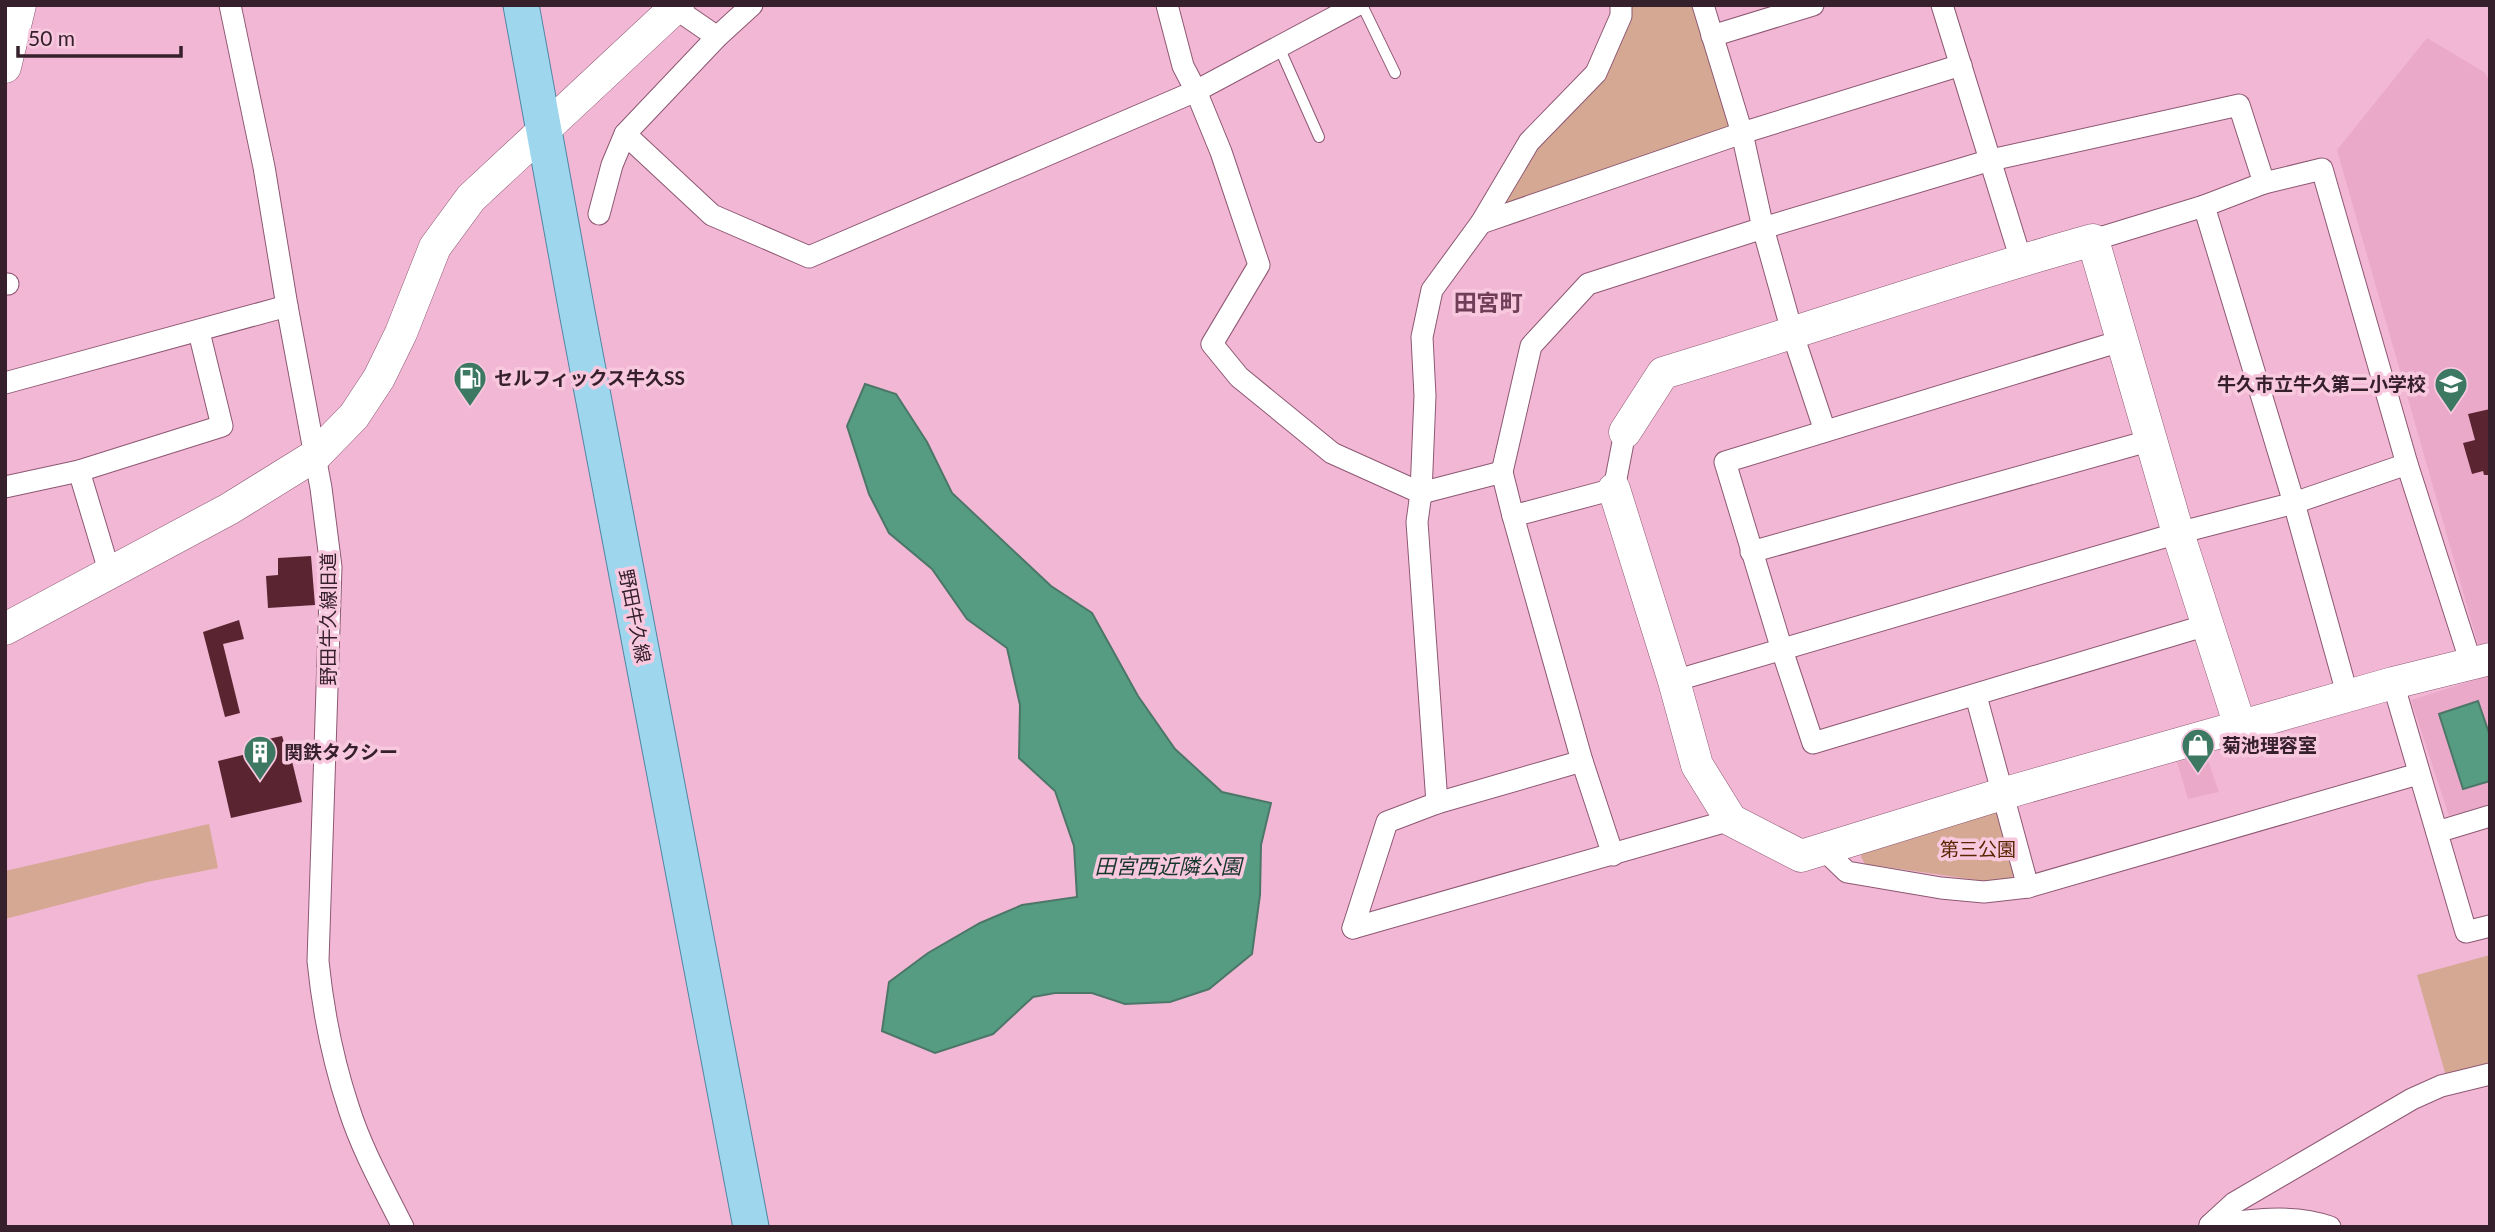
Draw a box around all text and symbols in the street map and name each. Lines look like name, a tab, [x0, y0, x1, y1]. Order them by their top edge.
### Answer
scale bar	[18, 14, 180, 58]
text: 50 m	[28, 25, 75, 50]
district label: 田宮町	[1454, 288, 1523, 316]
fuel station icon: セルフィックス牛久SS	[451, 359, 489, 408]
school or university icon: 牛久市立牛久第二小学校	[2432, 365, 2470, 414]
place label: セルフィックス牛久SS	[494, 366, 685, 389]
place label: 牛久市立牛久第二小学校	[2217, 372, 2426, 395]
street label: 野田牛久線旧道	[316, 552, 339, 686]
street label: 野田牛久線	[615, 567, 656, 665]
shop icon: 菊池理容室	[2179, 726, 2217, 775]
building icon: 関鉄タクシー	[241, 733, 279, 782]
place label: 菊池理容室	[2222, 733, 2317, 756]
place label: 関鉄タクシー	[284, 740, 398, 763]
park label: 第三公園	[1940, 837, 2016, 860]
water label: 田宮西近隣公園	[1095, 853, 1244, 878]

